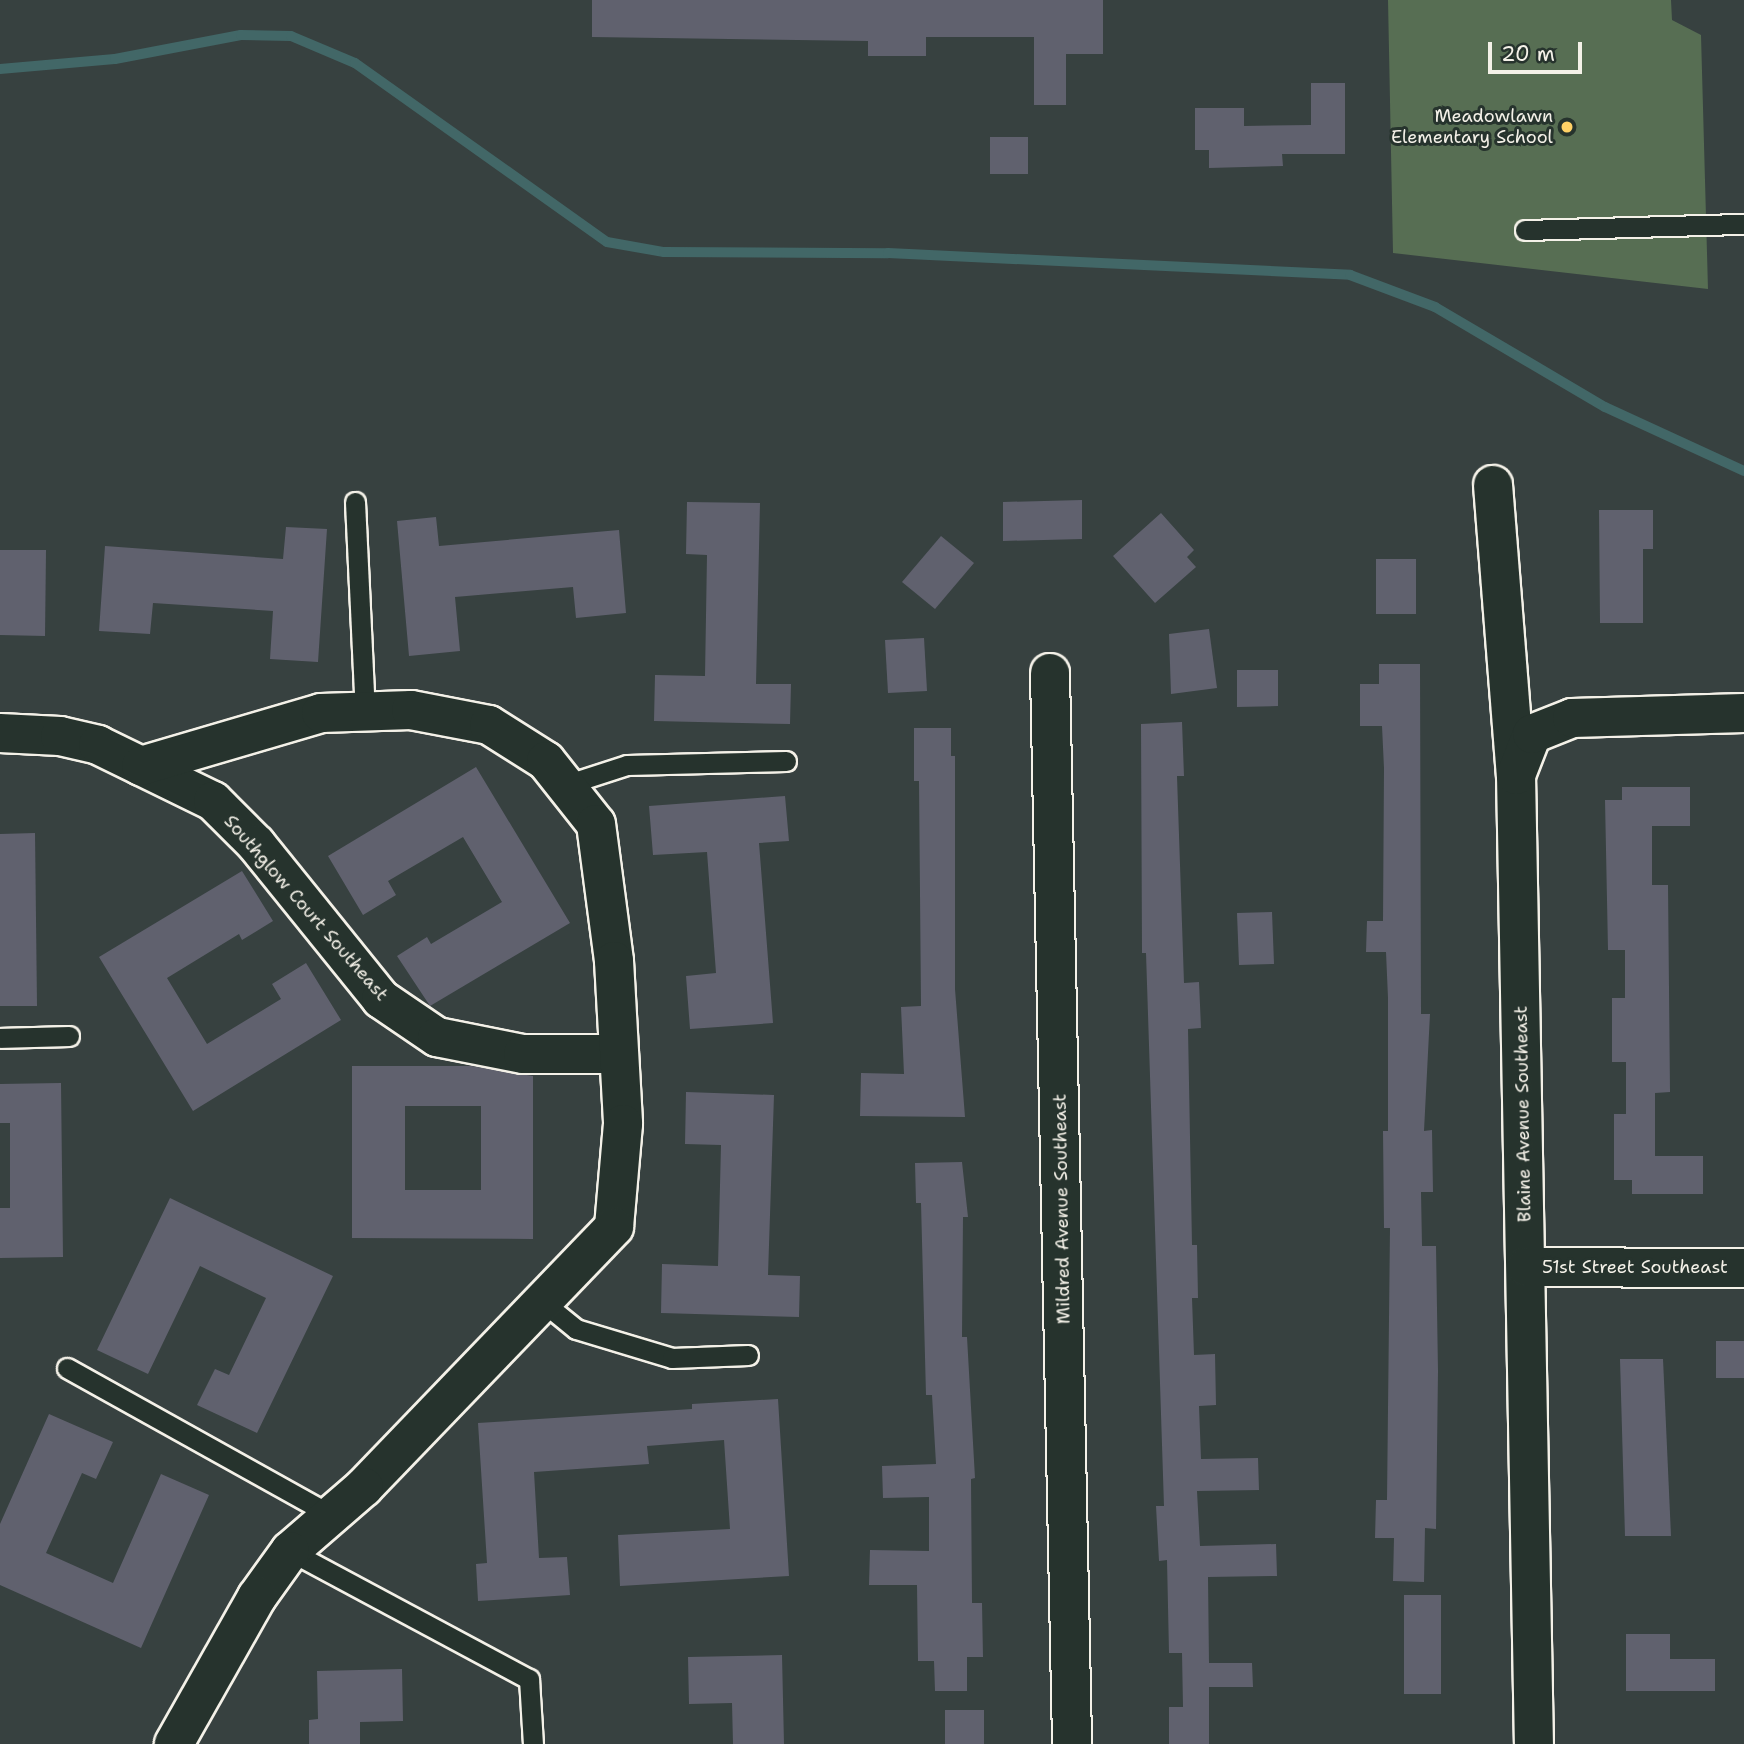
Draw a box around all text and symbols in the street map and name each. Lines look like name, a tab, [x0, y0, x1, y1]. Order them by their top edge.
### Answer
scale bar	[1492, 28, 1586, 72]
text: 20 m	[1501, 40, 1555, 68]
place label: Meadowlawn Elementary School	[1391, 106, 1553, 148]
marker: Meadowlawn Elementary School	[1559, 119, 1575, 135]
street label: Southglow Court Southeast	[219, 811, 393, 1005]
street label: Blaine Avenue Southeast	[1510, 1006, 1536, 1222]
street label: Mildred Avenue Southeast	[1049, 1094, 1075, 1324]
street label: 51st Street Southeast	[1542, 1256, 1728, 1278]

